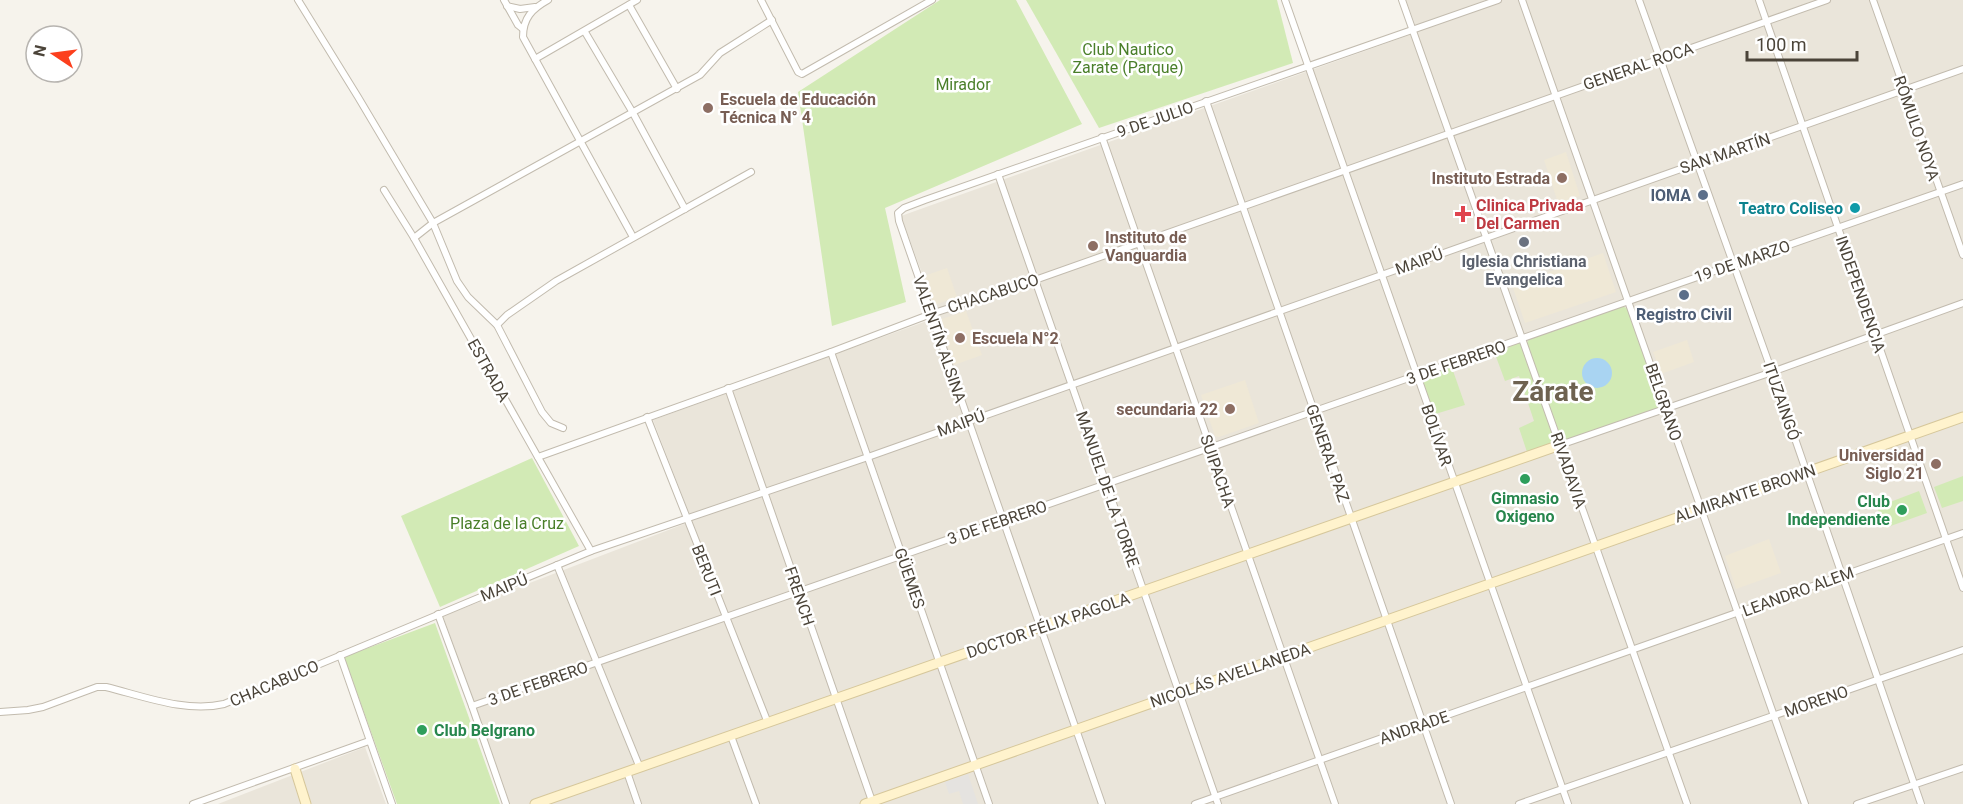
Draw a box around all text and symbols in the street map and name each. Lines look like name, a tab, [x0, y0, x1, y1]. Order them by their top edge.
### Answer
north arrow	[24, 24, 84, 84]
scale bar	[1747, 24, 1856, 62]
text: 100 m	[1756, 34, 1807, 55]
street label: GENERAL ROCA	[1581, 39, 1696, 94]
park label: Club Nautico Zarate (Parque)	[1072, 40, 1184, 77]
text: N	[29, 43, 50, 58]
street label: RÓMULO NOYA	[1890, 73, 1944, 184]
park label: Mirador	[935, 75, 991, 94]
place label: Escuela de Educación Técnica N° 4	[720, 90, 876, 127]
street label: 9 DE JULIO	[1114, 98, 1196, 141]
marker: Escuela de Educación Técnica N° 4	[701, 101, 715, 115]
street label: SAN MARTÍN	[1677, 129, 1773, 178]
place label: Instituto Estrada	[1432, 169, 1550, 188]
marker: Instituto Estrada	[1555, 171, 1569, 185]
place label: IOMA	[1650, 186, 1691, 205]
marker: IOMA	[1696, 188, 1710, 202]
place label: Clinica Privada Del Carmen	[1476, 196, 1584, 233]
place label: Teatro Coliseo	[1739, 199, 1843, 218]
marker: Teatro Coliseo	[1848, 201, 1862, 215]
marker: Clinica Privada Del Carmen	[1454, 205, 1472, 223]
place label: Instituto de Vanguardia	[1105, 228, 1187, 265]
street label: INDEPENDENCIA	[1832, 233, 1890, 356]
marker: Iglesia Christiana Evangelica	[1517, 235, 1531, 249]
street label: 19 DE MARZO	[1692, 236, 1793, 287]
marker: Instituto de Vanguardia	[1086, 239, 1100, 253]
street label: MAIPÚ	[1393, 244, 1446, 279]
place label: Iglesia Christiana Evangelica	[1461, 252, 1587, 289]
street label: CHACABUCO	[945, 270, 1041, 317]
street label: VALENTÍN ALSINA	[909, 273, 970, 406]
marker: Registro Civil	[1677, 288, 1691, 302]
place label: Registro Civil	[1636, 305, 1732, 324]
place label: Escuela N°2	[972, 329, 1059, 348]
marker: Escuela N°2	[953, 331, 967, 345]
street label: ESTRADA	[463, 335, 514, 406]
street label: 3 DE FEBRERO	[1404, 337, 1509, 388]
street label: ITUZAINGÓ	[1759, 359, 1805, 443]
street label: BELGRANO	[1641, 361, 1686, 443]
district label: Zárate	[1512, 375, 1594, 408]
place label: secundaria 22	[1116, 400, 1218, 419]
marker: secundaria 22	[1223, 402, 1237, 416]
street label: GENERAL PAZ	[1302, 402, 1353, 505]
street label: BOLÍVAR	[1417, 402, 1456, 469]
street label: MAIPÚ	[935, 406, 988, 441]
street label: MANUEL DE LA TORRE	[1072, 409, 1143, 570]
street label: RIVADAVIA	[1547, 430, 1591, 511]
street label: SUIPACHA	[1196, 432, 1239, 511]
place label: Universidad Siglo 21	[1839, 446, 1924, 483]
marker: Universidad Siglo 21	[1929, 457, 1943, 471]
street label: ALMIRANTE BROWN	[1672, 460, 1818, 527]
marker: Gimnasio Oxigeno	[1518, 472, 1532, 486]
place label: Gimnasio Oxigeno	[1491, 489, 1559, 526]
place label: Club Independiente	[1787, 492, 1890, 529]
street label: 3 DE FEBRERO	[945, 497, 1050, 548]
marker: Club Independiente	[1895, 503, 1909, 517]
park label: Plaza de la Cruz	[450, 514, 564, 533]
street label: BERUTI	[688, 542, 725, 598]
street label: GÜEMES	[890, 545, 929, 611]
street label: LEANDRO ALEM	[1740, 563, 1856, 620]
street label: FRENCH	[781, 564, 818, 628]
street label: MAIPÚ	[478, 569, 531, 606]
street label: DOCTOR FÉLIX PAGOLA	[964, 588, 1133, 662]
street label: NICOLÁS AVELLANEDA	[1148, 639, 1313, 712]
street label: CHACABUCO	[227, 656, 322, 711]
street label: 3 DE FEBRERO	[486, 658, 591, 709]
street label: MORENO	[1782, 682, 1851, 721]
street label: ANDRADE	[1377, 707, 1451, 748]
place label: Club Belgrano	[434, 721, 535, 740]
marker: Club Belgrano	[415, 723, 429, 737]

